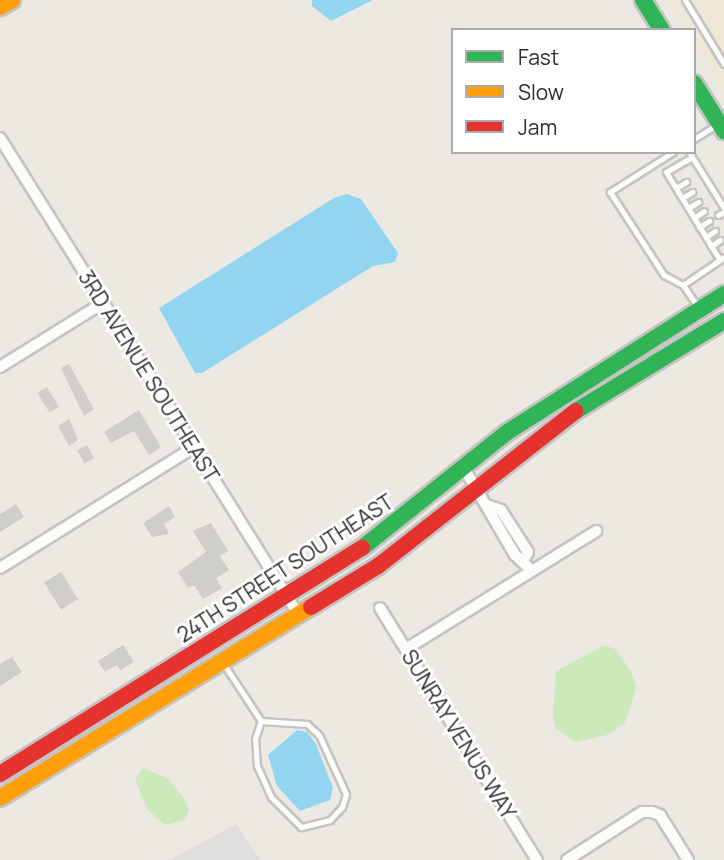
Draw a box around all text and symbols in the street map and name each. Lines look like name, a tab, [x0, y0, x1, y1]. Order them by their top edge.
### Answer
legend	[451, 28, 696, 154]
text: Fast	[518, 43, 559, 71]
text: Slow	[518, 78, 564, 106]
text: Jam	[518, 113, 557, 141]
street label: 3RD AVENUE SOUTHEAST	[73, 265, 225, 487]
street label: 24TH STREET SOUTHEAST	[172, 488, 398, 648]
street label: SUNRAY VENUS WAY	[397, 644, 521, 824]

